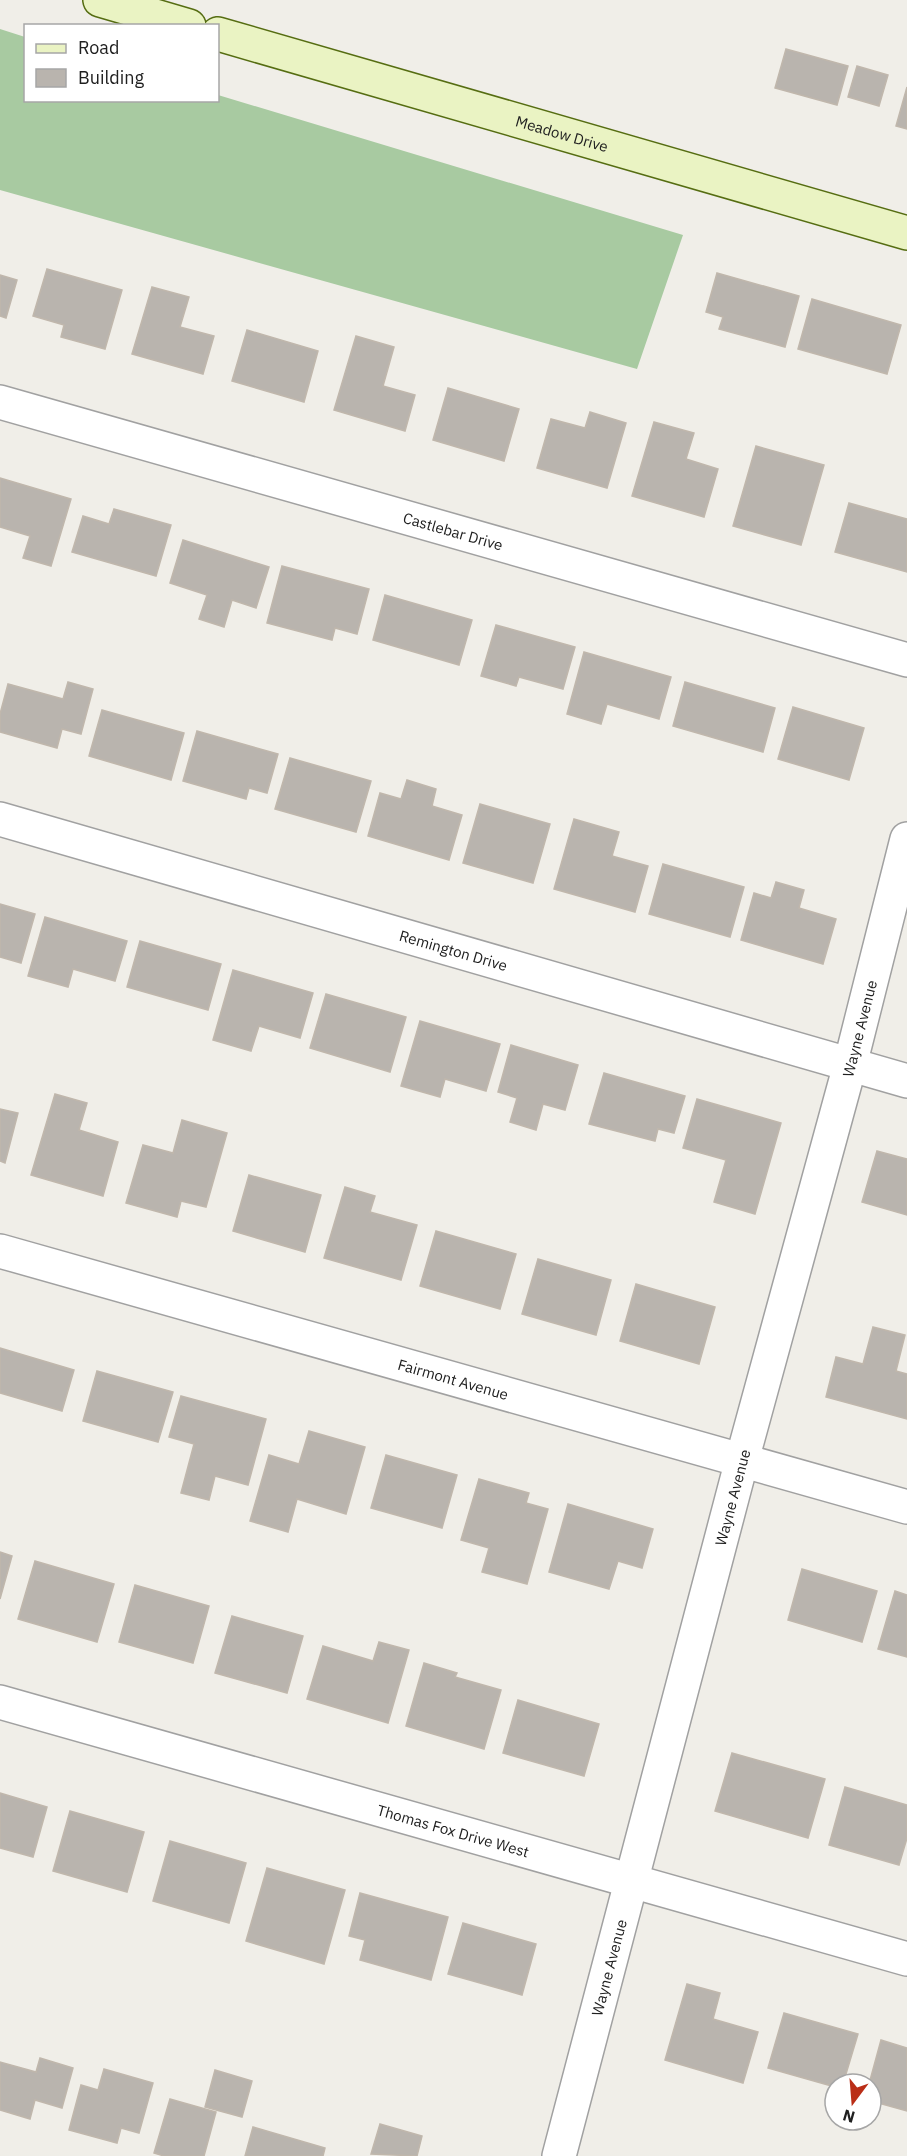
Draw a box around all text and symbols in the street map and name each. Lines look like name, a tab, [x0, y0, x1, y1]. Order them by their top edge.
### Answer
legend	[24, 24, 219, 102]
text: Road	[78, 36, 119, 59]
text: Building	[78, 66, 145, 89]
street label: Meadow Drive	[513, 111, 610, 156]
street label: Castlebar Drive	[401, 508, 505, 554]
street label: Remington Drive	[397, 925, 510, 975]
street label: Wayne Avenue	[838, 978, 881, 1079]
street label: Fairmont Avenue	[396, 1354, 511, 1404]
street label: Wayne Avenue	[710, 1447, 754, 1548]
street label: Thomas Fox Drive West	[375, 1800, 531, 1861]
street label: Wayne Avenue	[587, 1917, 630, 2018]
north arrow	[823, 2072, 883, 2132]
text: N	[841, 2105, 857, 2128]

